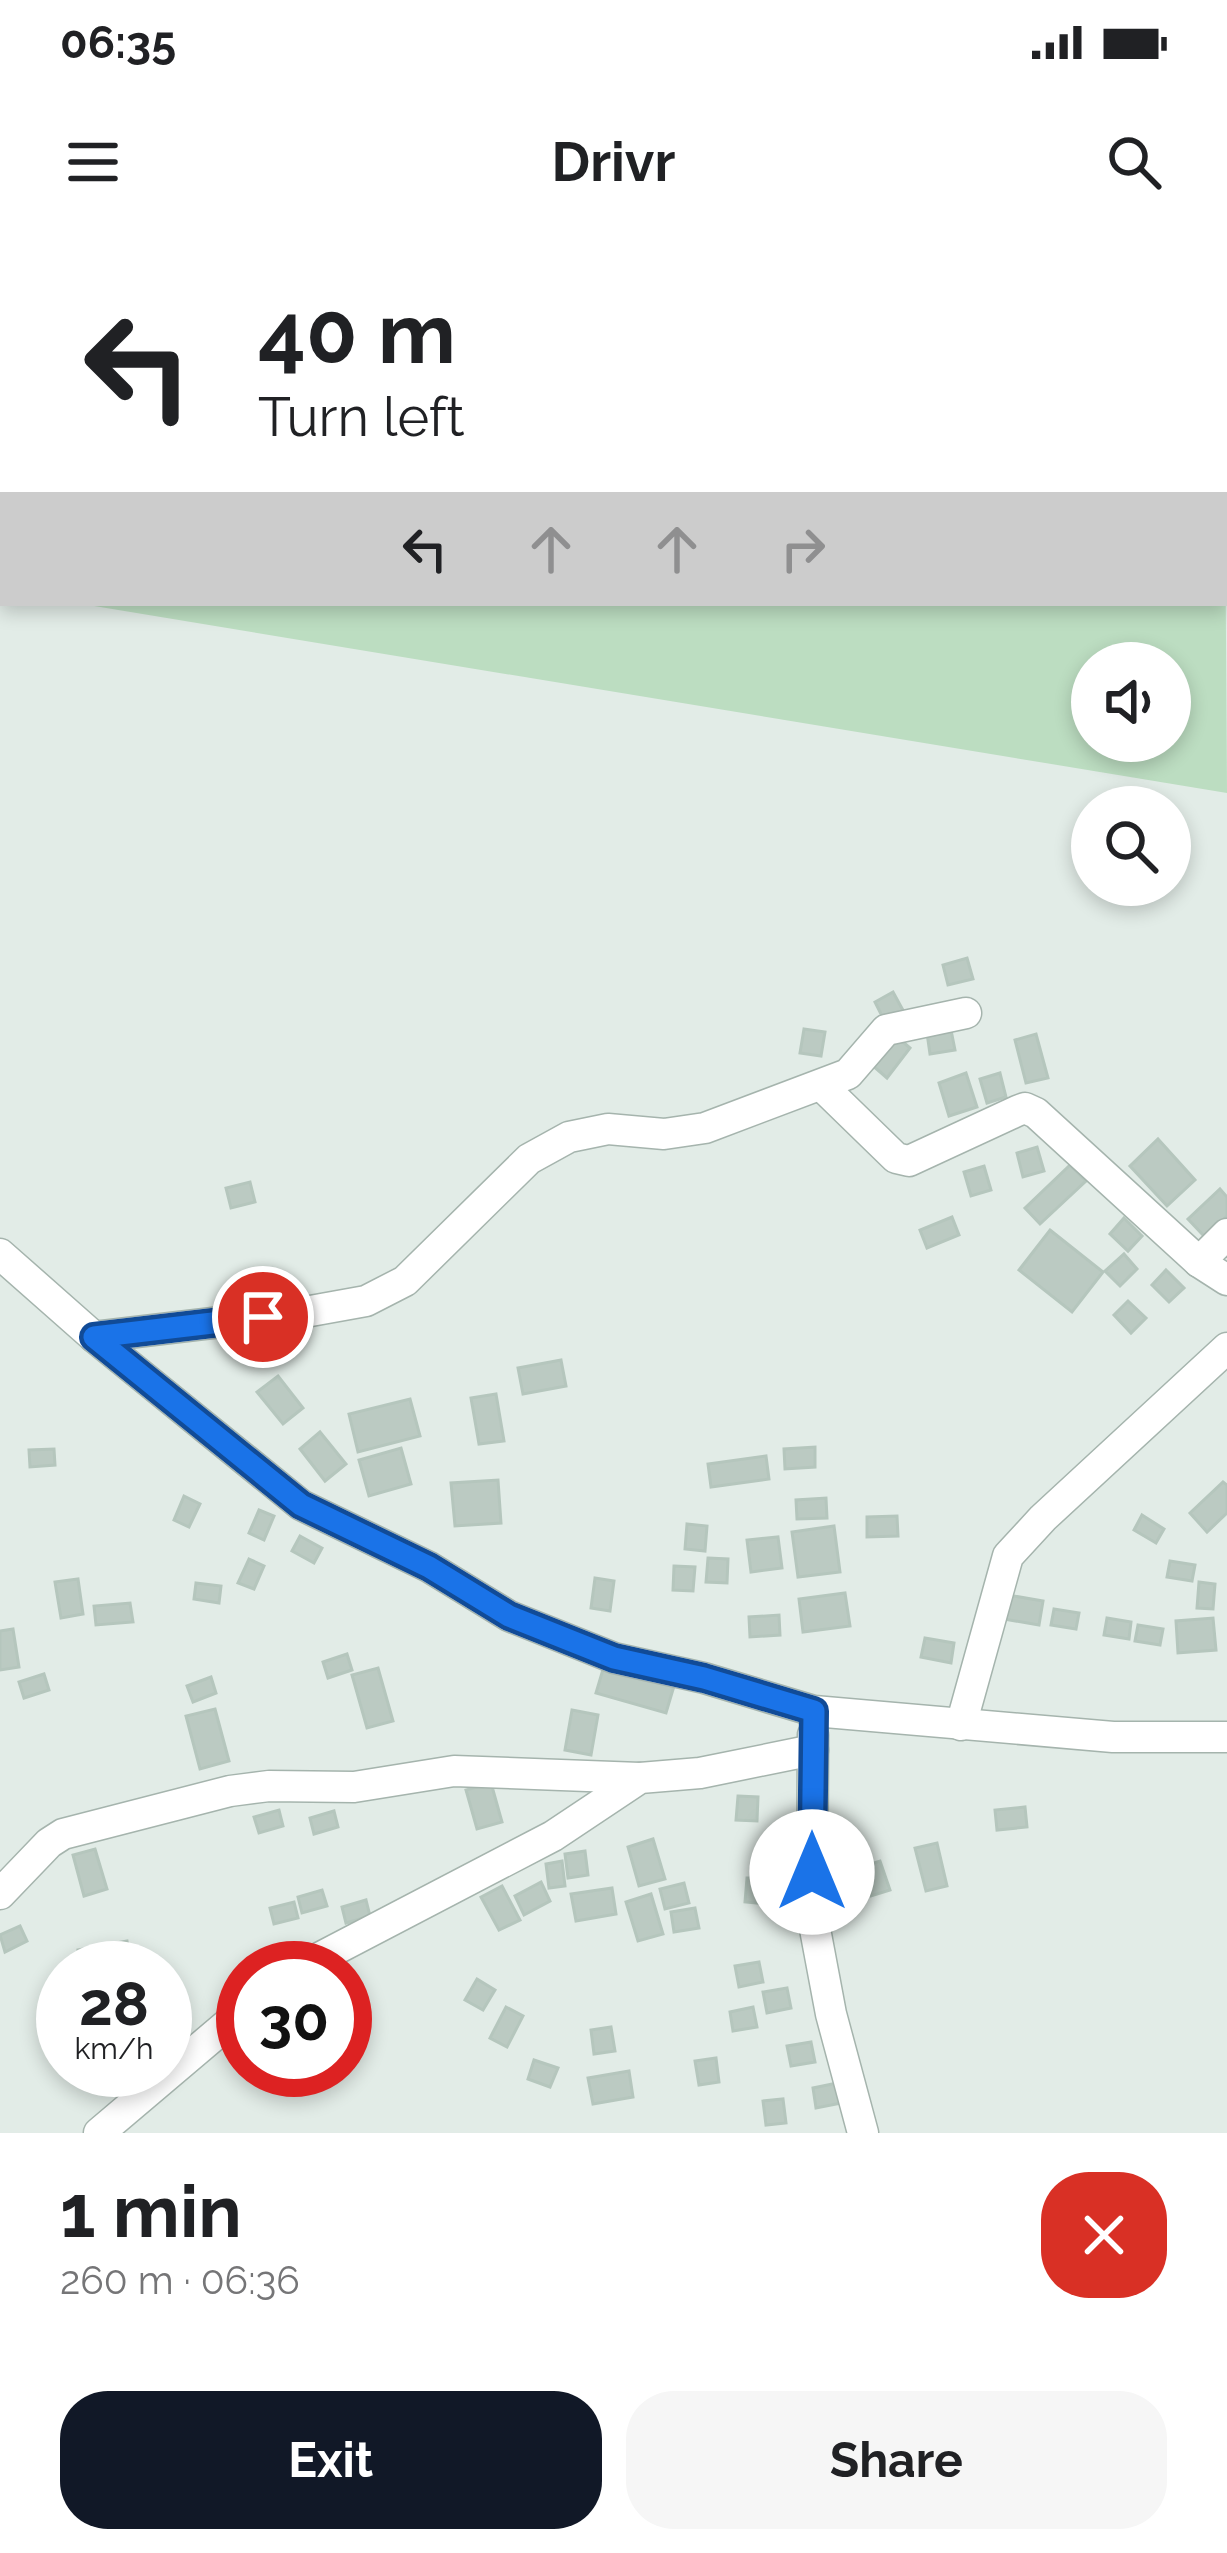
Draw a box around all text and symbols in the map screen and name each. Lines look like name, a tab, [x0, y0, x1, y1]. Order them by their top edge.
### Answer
text: 06:35	[60, 16, 176, 69]
icon: menu	[60, 129, 126, 195]
icon: search	[1101, 129, 1167, 195]
text: Drivr	[552, 130, 675, 194]
text: 40 m	[258, 284, 456, 383]
icon: left	[60, 288, 216, 444]
text: Turn left	[258, 385, 465, 449]
icon: left	[392, 516, 458, 582]
icon: ahead	[518, 516, 584, 582]
icon: ahead	[644, 516, 710, 582]
icon: right	[770, 516, 836, 582]
map controls	[1071, 642, 1191, 906]
button: sound	[1071, 642, 1191, 762]
button: search	[1071, 786, 1191, 906]
pin	[212, 1266, 314, 1368]
icon: arrive	[230, 1284, 296, 1350]
position arrow	[749, 1809, 875, 1935]
speed limit sign: 30	[216, 1941, 372, 2097]
text: 28	[79, 1969, 149, 2039]
text: km/h	[74, 2031, 154, 2066]
text: 1 min	[60, 2169, 242, 2254]
button: close	[1041, 2172, 1167, 2298]
text: 260 m · 06:36	[60, 2257, 300, 2303]
button: Exit	[60, 2391, 602, 2529]
button: Share	[626, 2391, 1167, 2529]

